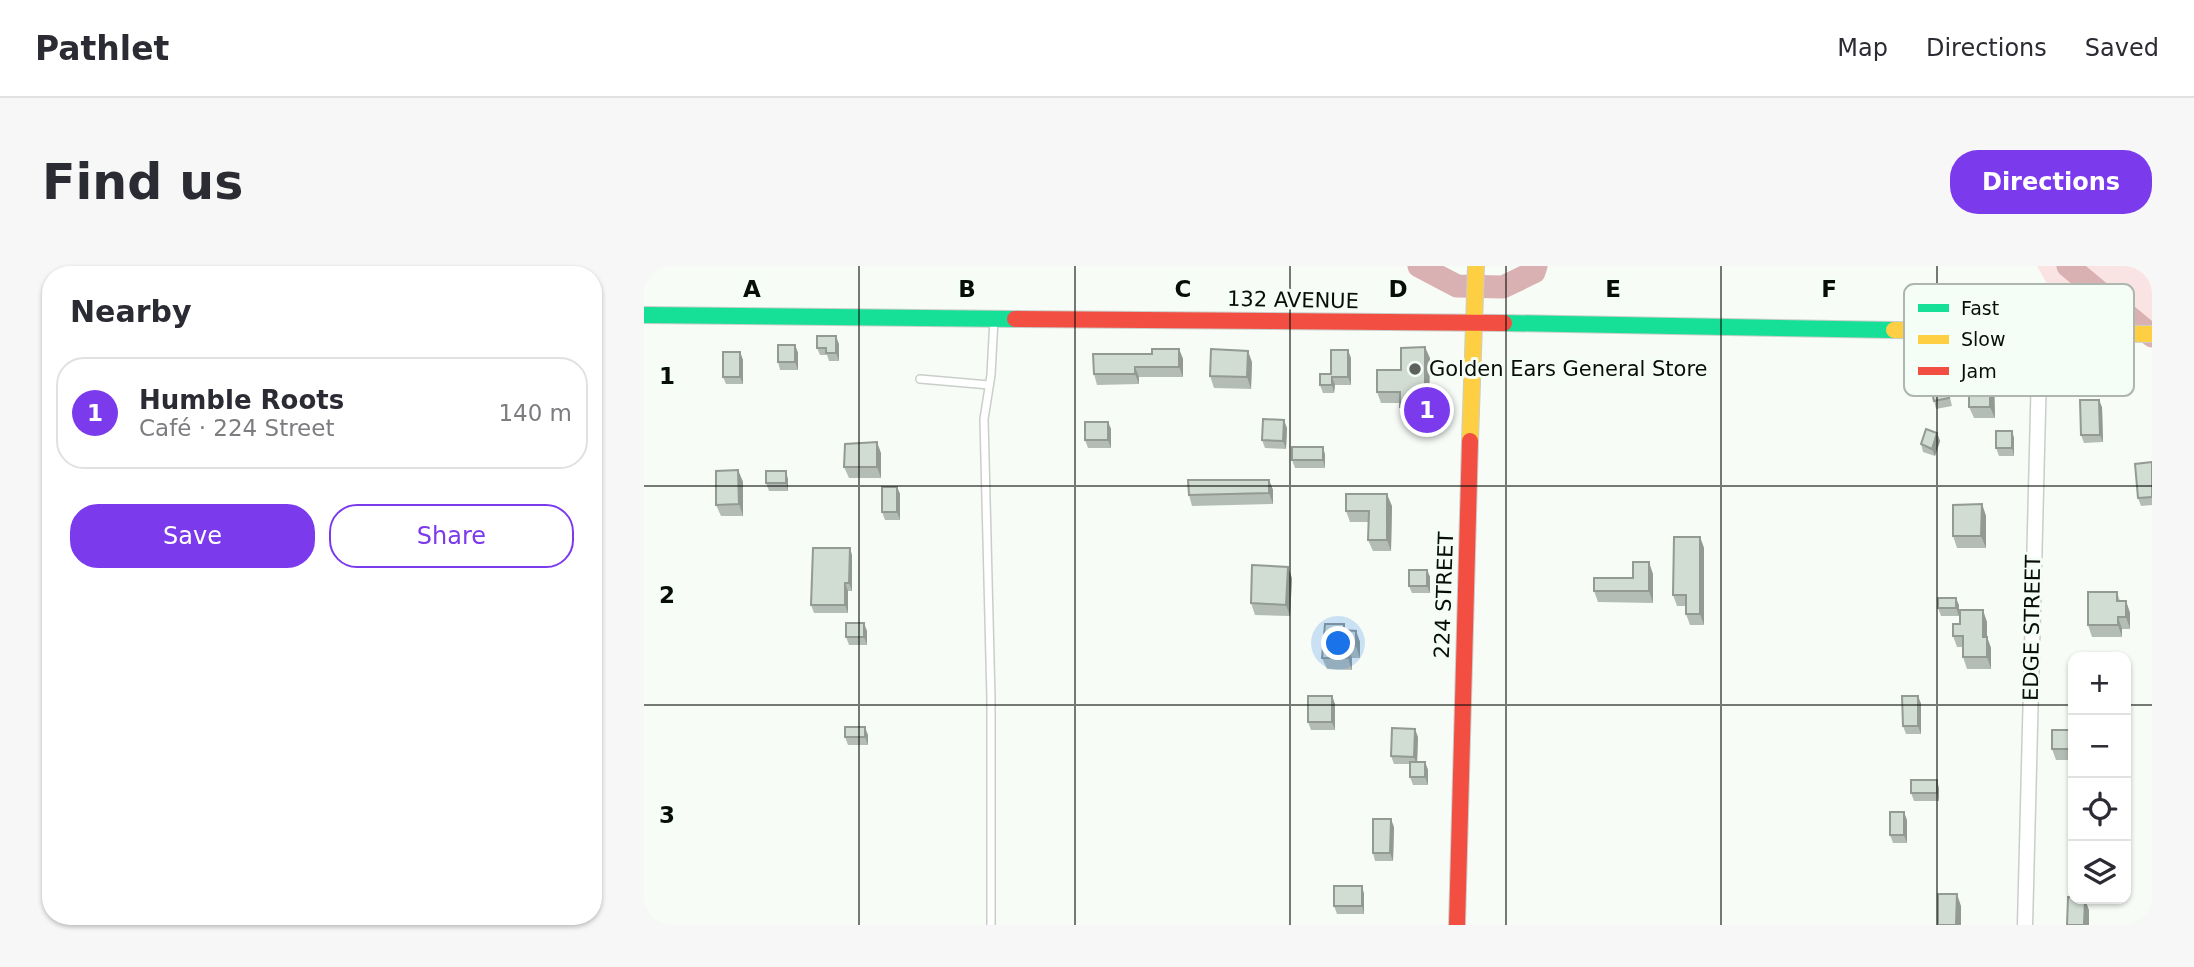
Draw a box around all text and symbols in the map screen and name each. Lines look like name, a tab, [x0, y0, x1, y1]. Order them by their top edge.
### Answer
text: Pathlet	[35, 29, 169, 68]
text: Map	[1837, 34, 1888, 62]
text: Directions	[1926, 34, 2047, 62]
text: Saved	[2085, 34, 2159, 62]
button: Directions	[1950, 150, 2152, 214]
text: Find us	[42, 154, 243, 211]
text: A	[743, 276, 761, 302]
text: B	[958, 276, 976, 302]
text: C	[1175, 276, 1191, 302]
text: D	[1388, 276, 1408, 302]
text: E	[1605, 276, 1621, 302]
text: F	[1821, 276, 1837, 302]
legend	[1904, 284, 2134, 396]
street label: 132 AVENUE	[1227, 287, 1359, 313]
text: Nearby	[70, 294, 192, 329]
text: Fast	[1961, 297, 1999, 319]
text: Slow	[1961, 328, 2006, 350]
place label: Golden Ears General Store	[1429, 357, 1708, 381]
text: Jam	[1960, 360, 1997, 382]
marker: Golden Ears General Store	[1407, 361, 1423, 377]
text: 1	[659, 363, 675, 389]
pin: 1	[1404, 384, 1450, 436]
text: Humble Roots	[139, 385, 344, 415]
text: 1	[87, 400, 103, 426]
text: 140 m	[498, 400, 572, 426]
text: Café · 224 Street	[139, 415, 334, 441]
button: Save	[70, 504, 315, 568]
button: Share	[329, 504, 574, 568]
street label: 224 STREET	[1430, 531, 1458, 659]
street label: EDGE STREET	[2019, 555, 2045, 701]
text: 2	[659, 582, 675, 608]
your location	[1321, 626, 1355, 660]
map controls	[2068, 652, 2131, 904]
button: +	[2068, 652, 2131, 715]
button: −	[2068, 715, 2131, 778]
button: locate	[2068, 778, 2131, 841]
text: 3	[659, 802, 675, 828]
button: layers	[2068, 841, 2131, 904]

